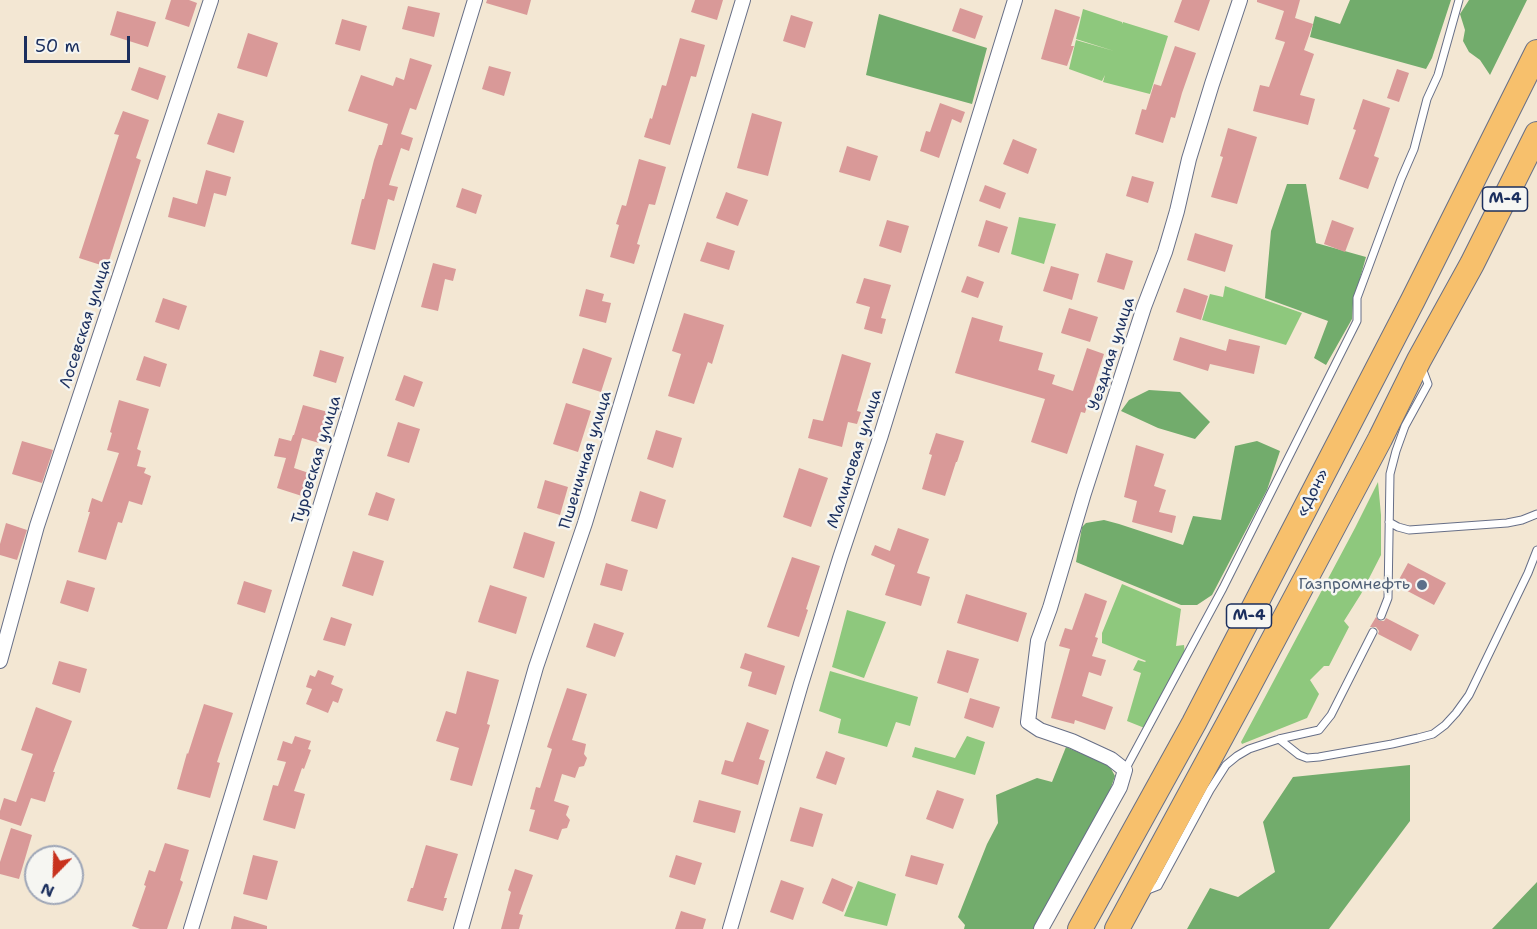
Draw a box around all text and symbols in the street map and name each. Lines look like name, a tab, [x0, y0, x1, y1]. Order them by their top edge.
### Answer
scale bar	[27, 24, 134, 62]
text: 50 m	[35, 34, 80, 58]
road number: М-4	[1482, 187, 1528, 211]
street label: Лосевская улица	[56, 257, 116, 391]
street label: Уездная улица	[1085, 295, 1139, 413]
street label: Малиновая улица	[823, 387, 887, 531]
street label: Пшеничная улица	[556, 389, 616, 531]
street label: Туровская улица	[288, 393, 346, 527]
street label: «Дон»	[1293, 466, 1333, 520]
place label: Газпромнефть	[1299, 575, 1410, 595]
marker: Газпромнефть	[1415, 578, 1429, 592]
road number: М-4	[1226, 604, 1272, 628]
north arrow	[24, 845, 84, 905]
text: N	[38, 878, 57, 902]

